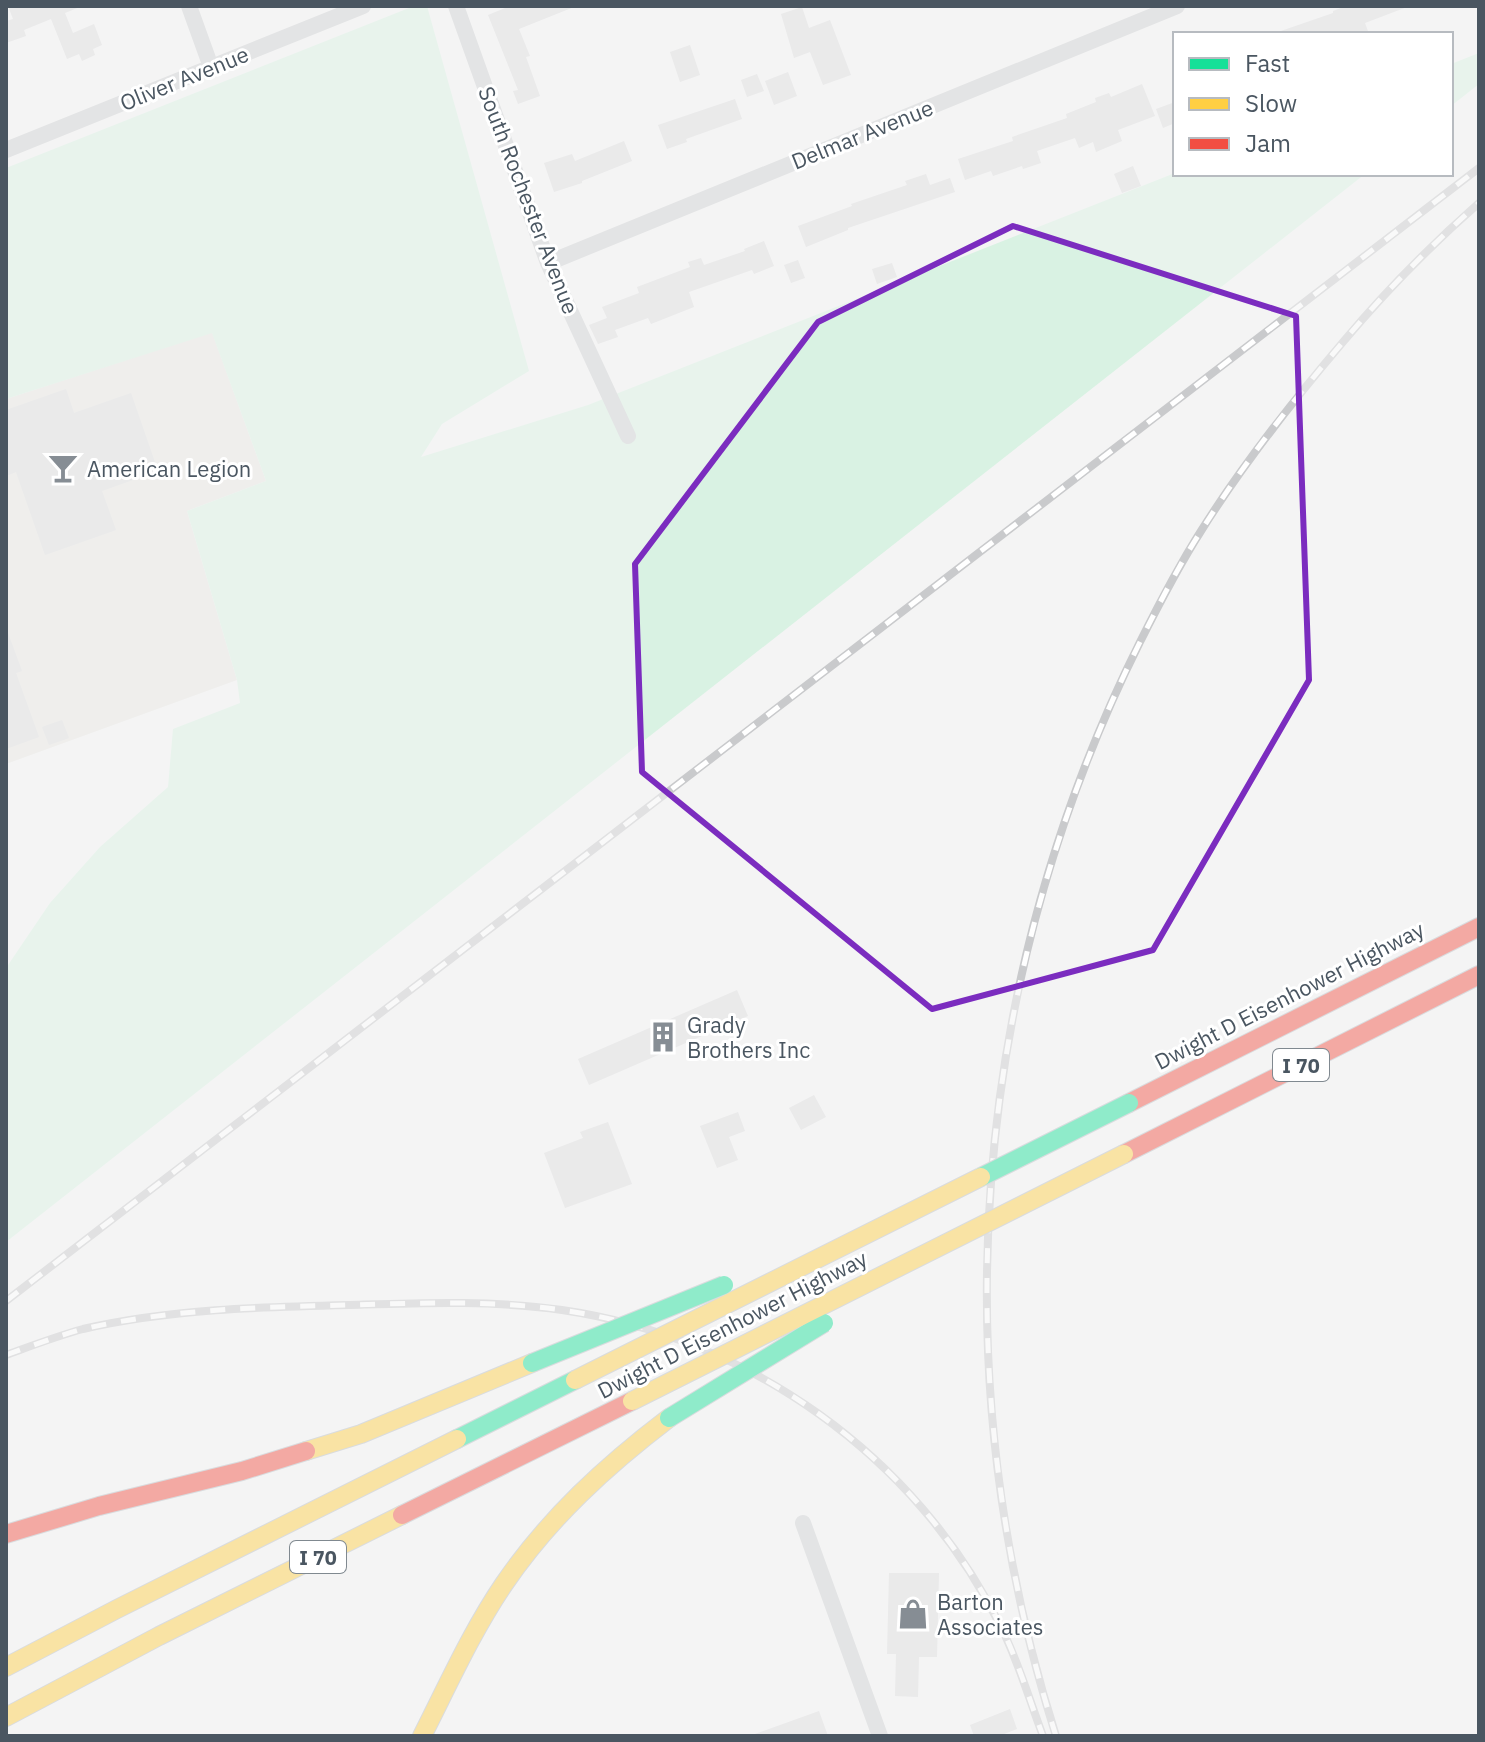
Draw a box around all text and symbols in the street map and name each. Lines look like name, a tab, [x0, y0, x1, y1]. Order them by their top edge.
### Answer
legend	[1173, 32, 1453, 176]
street label: Oliver Avenue	[115, 39, 253, 117]
text: Fast	[1245, 47, 1290, 79]
street label: South Rochester Avenue	[472, 82, 586, 318]
text: Slow	[1245, 87, 1297, 119]
street label: Delmar Avenue	[787, 92, 937, 176]
text: Jam	[1245, 127, 1291, 159]
bar icon: American Legion	[46, 451, 80, 485]
place label: American Legion	[87, 454, 251, 483]
street label: Dwight D Eisenhower Highway	[1149, 914, 1429, 1076]
place label: Grady Brothers Inc	[687, 1010, 810, 1064]
building icon: Grady Brothers Inc	[646, 1020, 680, 1054]
road number: I 70	[1273, 1049, 1329, 1081]
street label: Dwight D Eisenhower Highway	[592, 1243, 872, 1405]
road number: I 70	[290, 1541, 346, 1573]
place label: Barton Associates	[937, 1587, 1043, 1641]
shop icon: Barton Associates	[896, 1597, 930, 1631]

